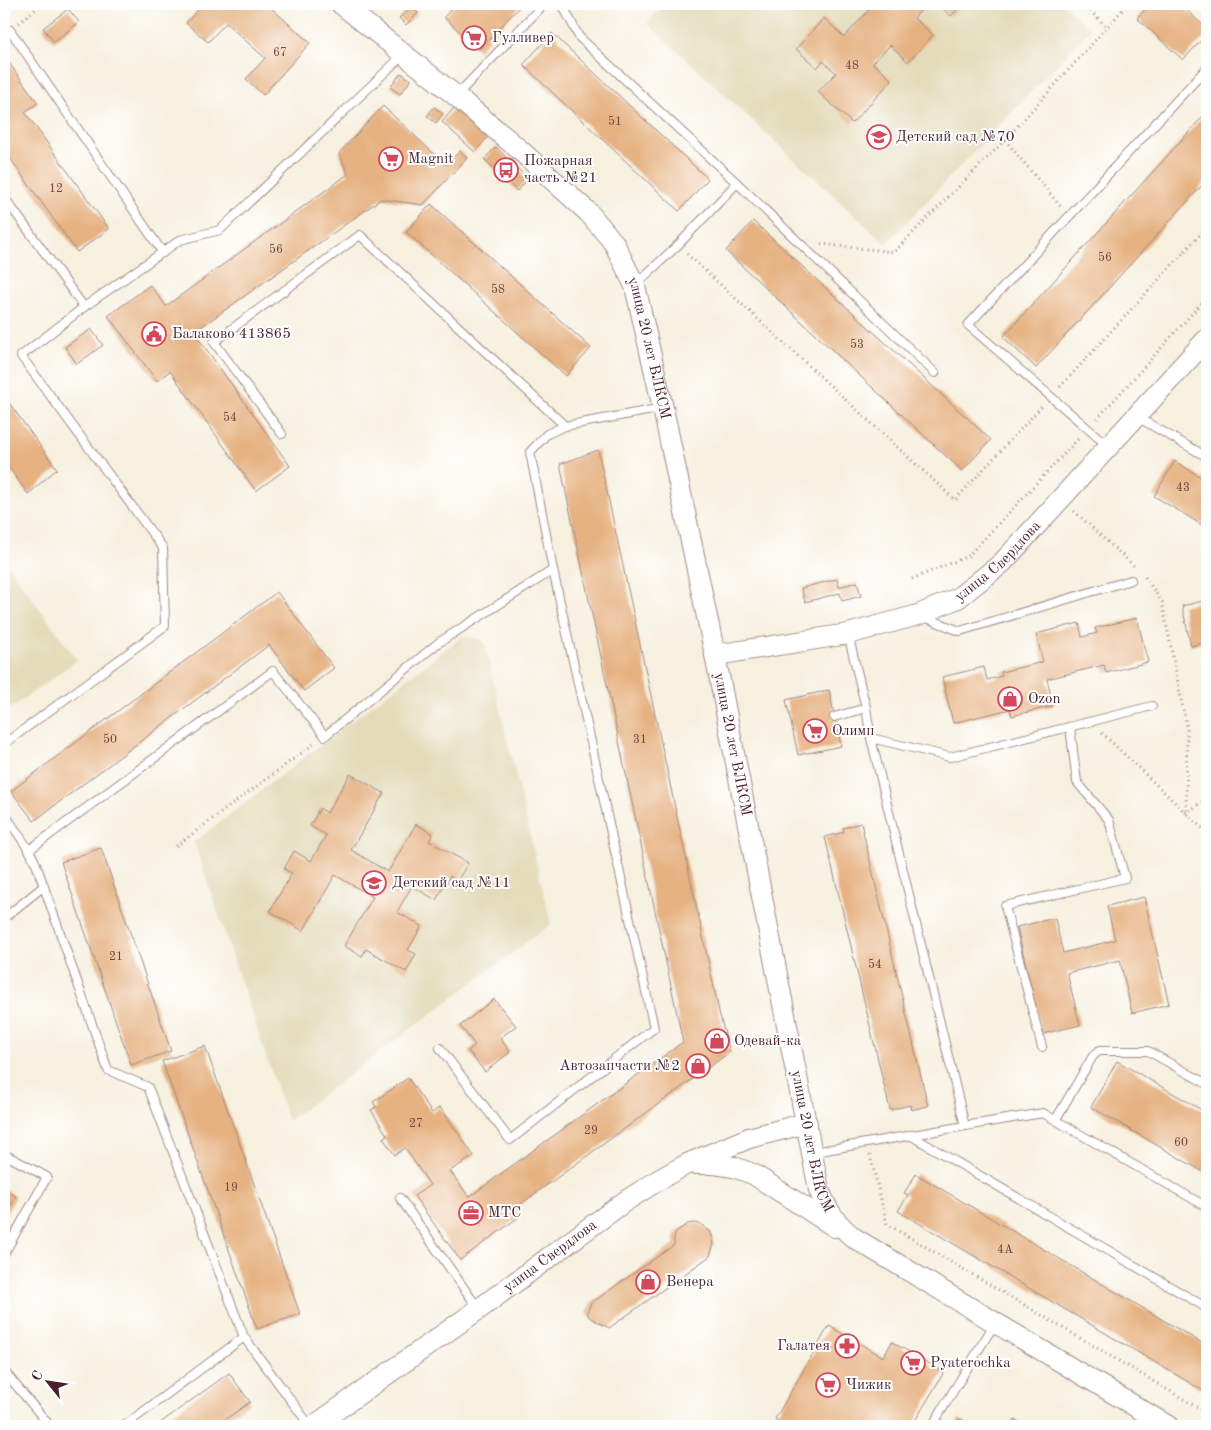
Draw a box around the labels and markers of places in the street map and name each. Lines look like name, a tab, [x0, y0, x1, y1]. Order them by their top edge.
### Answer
supermarket icon: Гулливер	[461, 25, 487, 51]
place label: Гулливер	[492, 31, 554, 46]
school or university icon: Детский сад №70	[866, 124, 892, 150]
place label: Детский сад №70	[896, 130, 1014, 145]
supermarket icon: Magnit	[378, 146, 404, 172]
place label: Magnit	[408, 152, 453, 167]
place label: Пожарная часть №21	[524, 154, 597, 186]
bus stop icon: Пожарная часть №21	[493, 157, 519, 183]
public building icon: Балаково 413865	[141, 321, 167, 347]
place label: Балаково 413865	[172, 327, 291, 342]
shop icon: Ozon	[997, 686, 1023, 712]
place label: Ozon	[1028, 692, 1061, 707]
supermarket icon: Олимп	[802, 718, 828, 744]
place label: Олимп	[832, 724, 874, 739]
school or university icon: Детский сад №11	[361, 870, 387, 896]
place label: Детский сад №11	[392, 876, 510, 891]
shop icon: Одевай-ка	[704, 1028, 730, 1054]
place label: Одевай-ка	[734, 1034, 802, 1049]
shop icon: Автозапчасти №2	[685, 1053, 711, 1079]
place label: Автозапчасти №2	[559, 1059, 680, 1074]
office icon: МТС	[458, 1200, 484, 1226]
place label: МТС	[488, 1206, 521, 1221]
shop icon: Венера	[635, 1269, 661, 1295]
place label: Венера	[666, 1275, 714, 1290]
pharmacy icon: Галатея	[834, 1333, 860, 1359]
place label: Галатея	[777, 1339, 830, 1354]
supermarket icon: Pyaterochka	[900, 1350, 926, 1376]
place label: Pyaterochka	[930, 1356, 1011, 1371]
supermarket icon: Чижик	[815, 1372, 841, 1398]
place label: Чижик	[846, 1378, 892, 1393]

